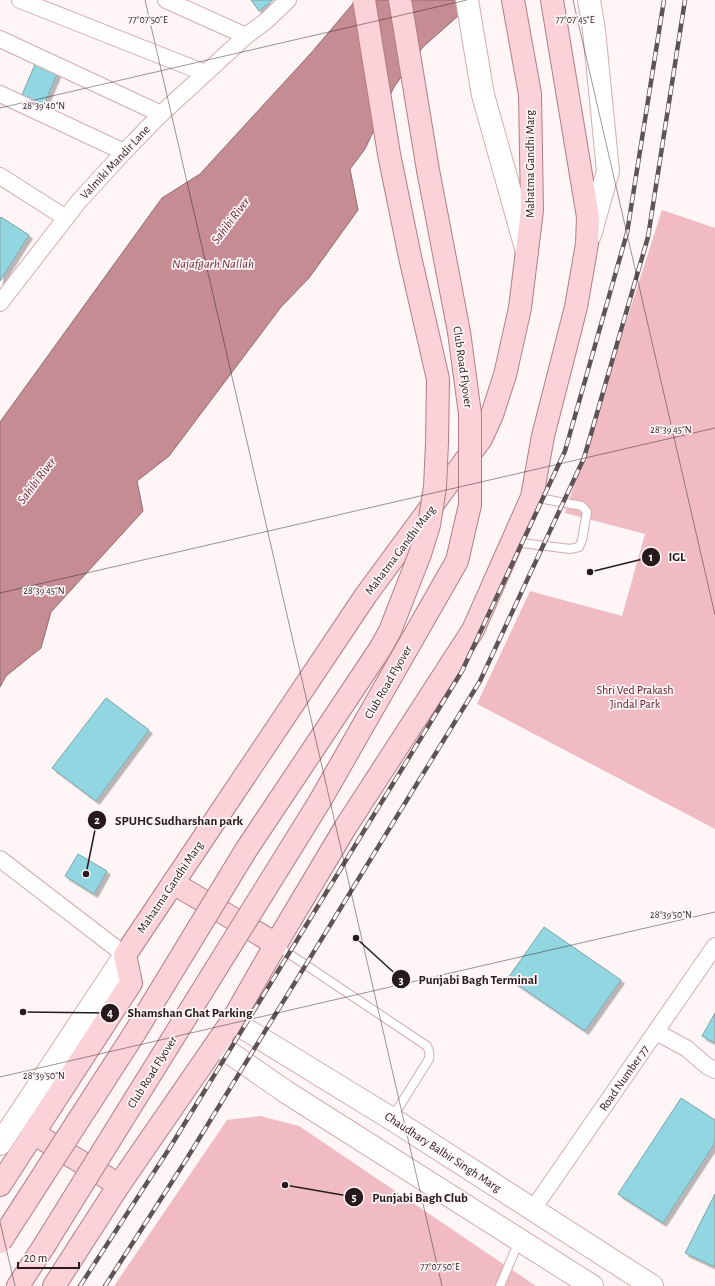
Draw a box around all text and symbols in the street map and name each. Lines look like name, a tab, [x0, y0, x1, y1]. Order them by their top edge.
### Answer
text: 77°07'50"E	[128, 15, 168, 25]
text: 77°07'45"E	[556, 15, 595, 25]
text: 28°39'40"N	[23, 101, 65, 111]
street label: Mahatma Gandhi Marg	[524, 110, 536, 218]
street label: Valmiki Mandir Lane	[78, 123, 152, 201]
water label: Sahibi River	[209, 195, 253, 247]
water label: Najafgarh Nallah	[172, 258, 254, 271]
street label: Club Road Flyover	[450, 325, 475, 409]
text: 28°39'45"N	[650, 425, 692, 435]
water label: Sahibi River	[15, 455, 59, 507]
street label: Mahatma Gandhi Marg	[363, 503, 437, 597]
callout: IGL	[641, 544, 694, 569]
text: 1	[649, 551, 653, 563]
text: IGL	[668, 551, 686, 564]
text: 28°39'45"N	[23, 586, 65, 596]
street label: Club Road Flyover	[362, 643, 415, 721]
park label: Shri Ved Prakash Jindal Park	[596, 684, 674, 710]
callout: SPUHC Sudharshan park	[87, 808, 251, 833]
text: 2	[94, 814, 100, 826]
text: SPUHC Sudharshan park	[115, 815, 244, 828]
street label: Mahatma Gandhi Marg	[135, 839, 205, 935]
text: 28°39'50"N	[650, 910, 692, 920]
callout: Punjabi Bagh Terminal	[391, 967, 545, 992]
text: 3	[398, 974, 404, 986]
text: Punjabi Bagh Terminal	[419, 974, 537, 987]
callout: Shamshan Ghat Parking	[100, 1000, 261, 1025]
text: 4	[107, 1007, 113, 1019]
text: Shamshan Ghat Parking	[128, 1007, 253, 1020]
street label: Club Road Flyover	[125, 1034, 180, 1111]
street label: Road Number 77	[597, 1043, 651, 1113]
text: 28°39'50"N	[23, 1071, 65, 1081]
street label: Chaudhary Balbir Singh Marg	[382, 1110, 504, 1195]
callout: Punjabi Bagh Club	[344, 1185, 476, 1210]
text: 5	[351, 1191, 357, 1203]
text: Punjabi Bagh Club	[372, 1192, 468, 1205]
scale bar	[18, 1244, 79, 1270]
text: 20 m	[24, 1252, 47, 1264]
text: 77°07'50"E	[420, 1262, 460, 1272]

